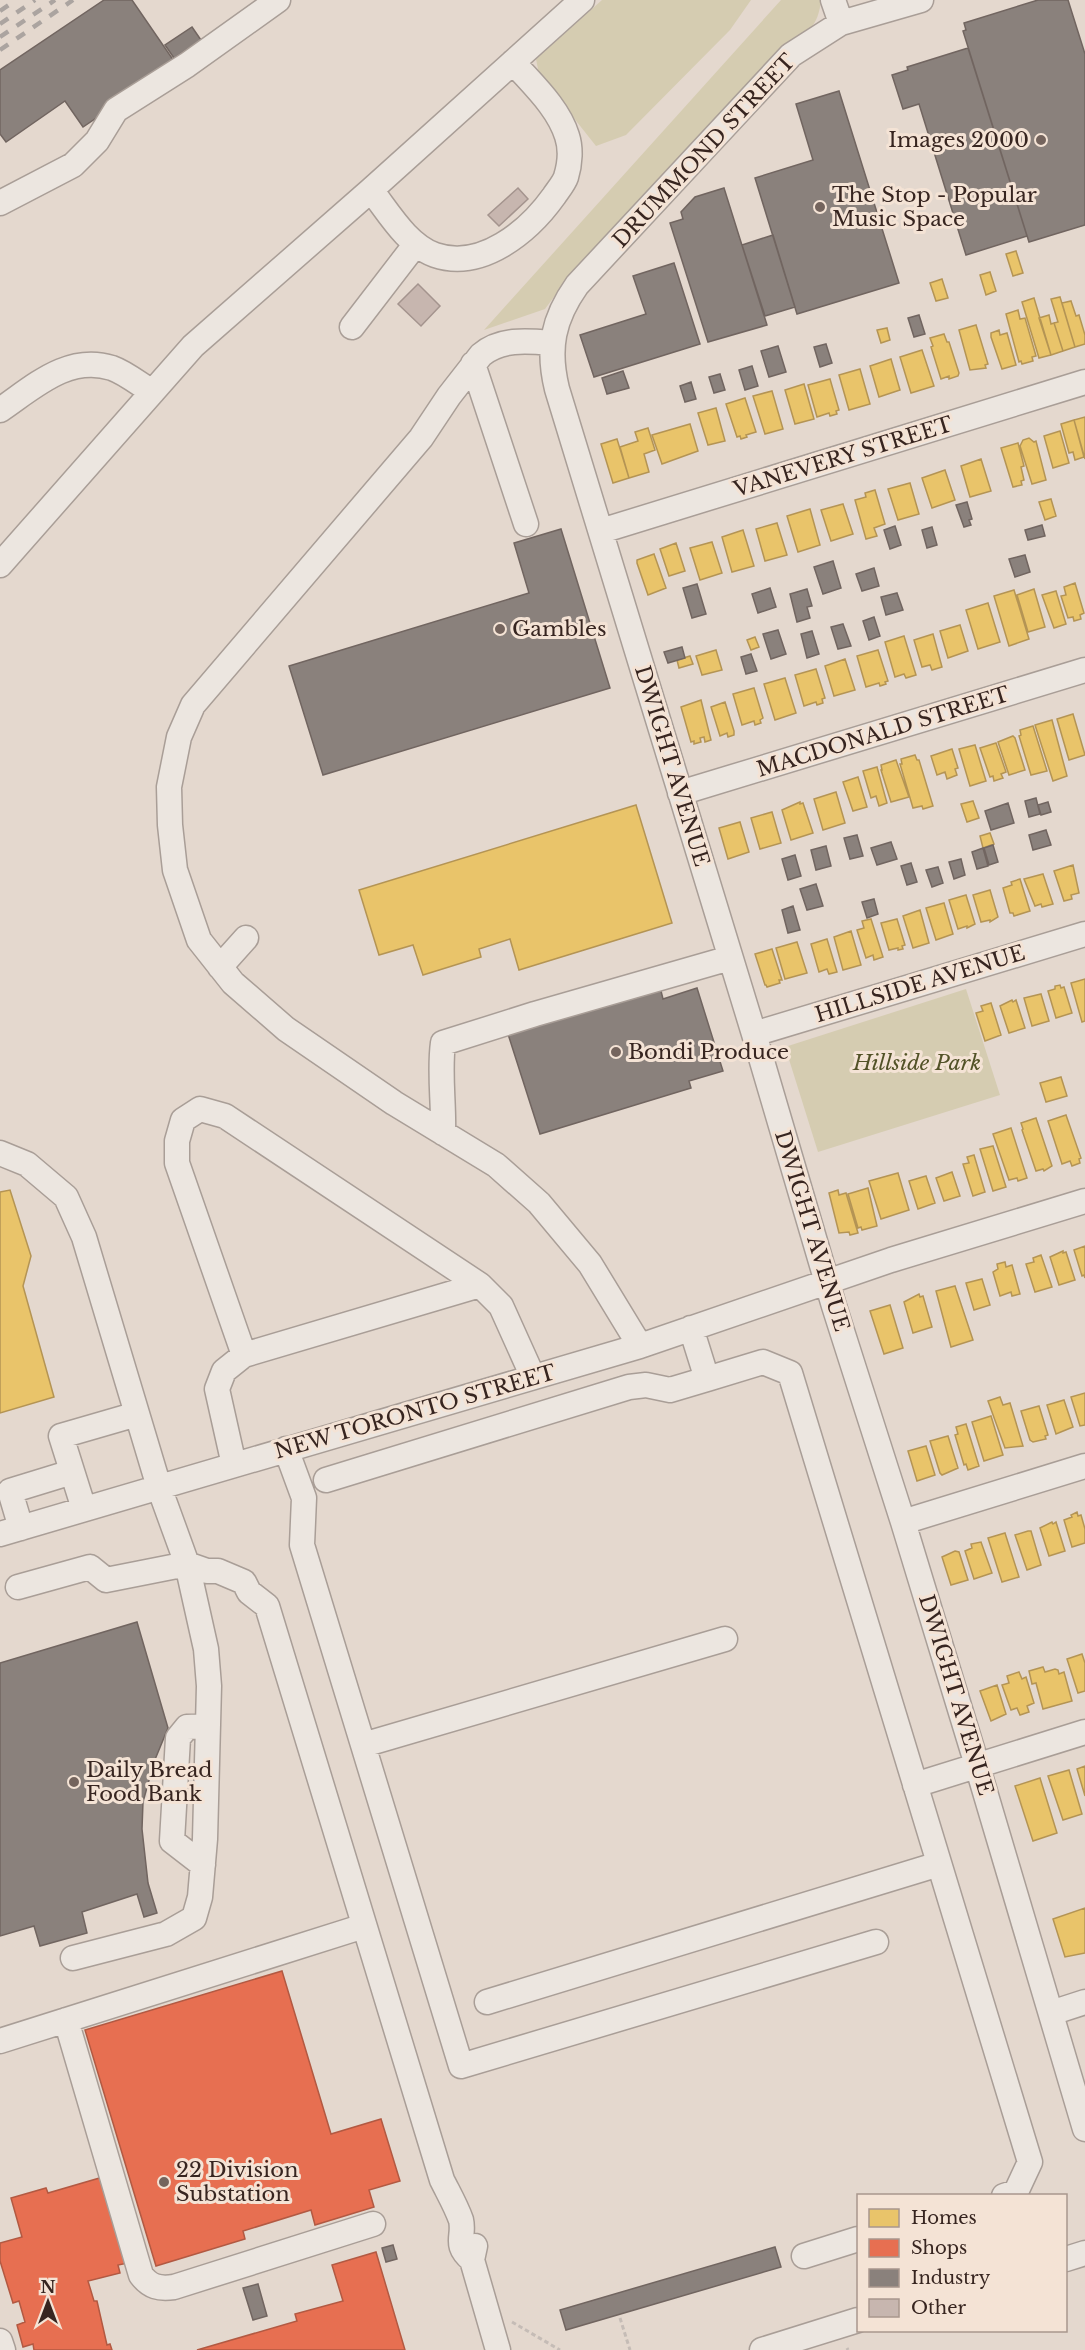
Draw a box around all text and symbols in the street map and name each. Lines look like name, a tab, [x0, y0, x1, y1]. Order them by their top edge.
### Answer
street label: DRUMMOND STREET	[607, 49, 801, 253]
place label: Images 2000	[888, 127, 1029, 153]
marker: Images 2000	[1034, 133, 1048, 147]
place label: The Stop - Popular Music Space	[832, 182, 1037, 232]
marker: The Stop - Popular Music Space	[813, 200, 827, 214]
street label: VANEVERY STREET	[729, 411, 956, 503]
place label: Gambles	[512, 616, 607, 642]
marker: Gambles	[493, 622, 507, 636]
street label: DWIGHT AVENUE	[629, 662, 715, 870]
street label: MACDONALD STREET	[754, 681, 1012, 783]
street label: HILLSIDE AVENUE	[812, 940, 1028, 1028]
place label: Bondi Produce	[628, 1039, 789, 1065]
marker: Bondi Produce	[609, 1045, 623, 1059]
park label: Hillside Park	[852, 1050, 981, 1076]
street label: DWIGHT AVENUE	[769, 1127, 855, 1335]
street label: NEW TORONTO STREET	[272, 1359, 559, 1465]
street label: DWIGHT AVENUE	[913, 1591, 999, 1799]
place label: Daily Bread Food Bank	[86, 1757, 212, 1807]
marker: Daily Bread Food Bank	[67, 1775, 81, 1789]
place label: 22 Division Substation	[176, 2157, 298, 2207]
marker: 22 Division Substation	[157, 2175, 171, 2189]
legend	[857, 2194, 1067, 2332]
text: Homes	[911, 2207, 977, 2229]
text: Shops	[911, 2237, 967, 2259]
text: Industry	[911, 2267, 991, 2289]
north arrow	[18, 2272, 78, 2332]
text: N	[40, 2277, 56, 2297]
text: Other	[911, 2297, 967, 2319]

